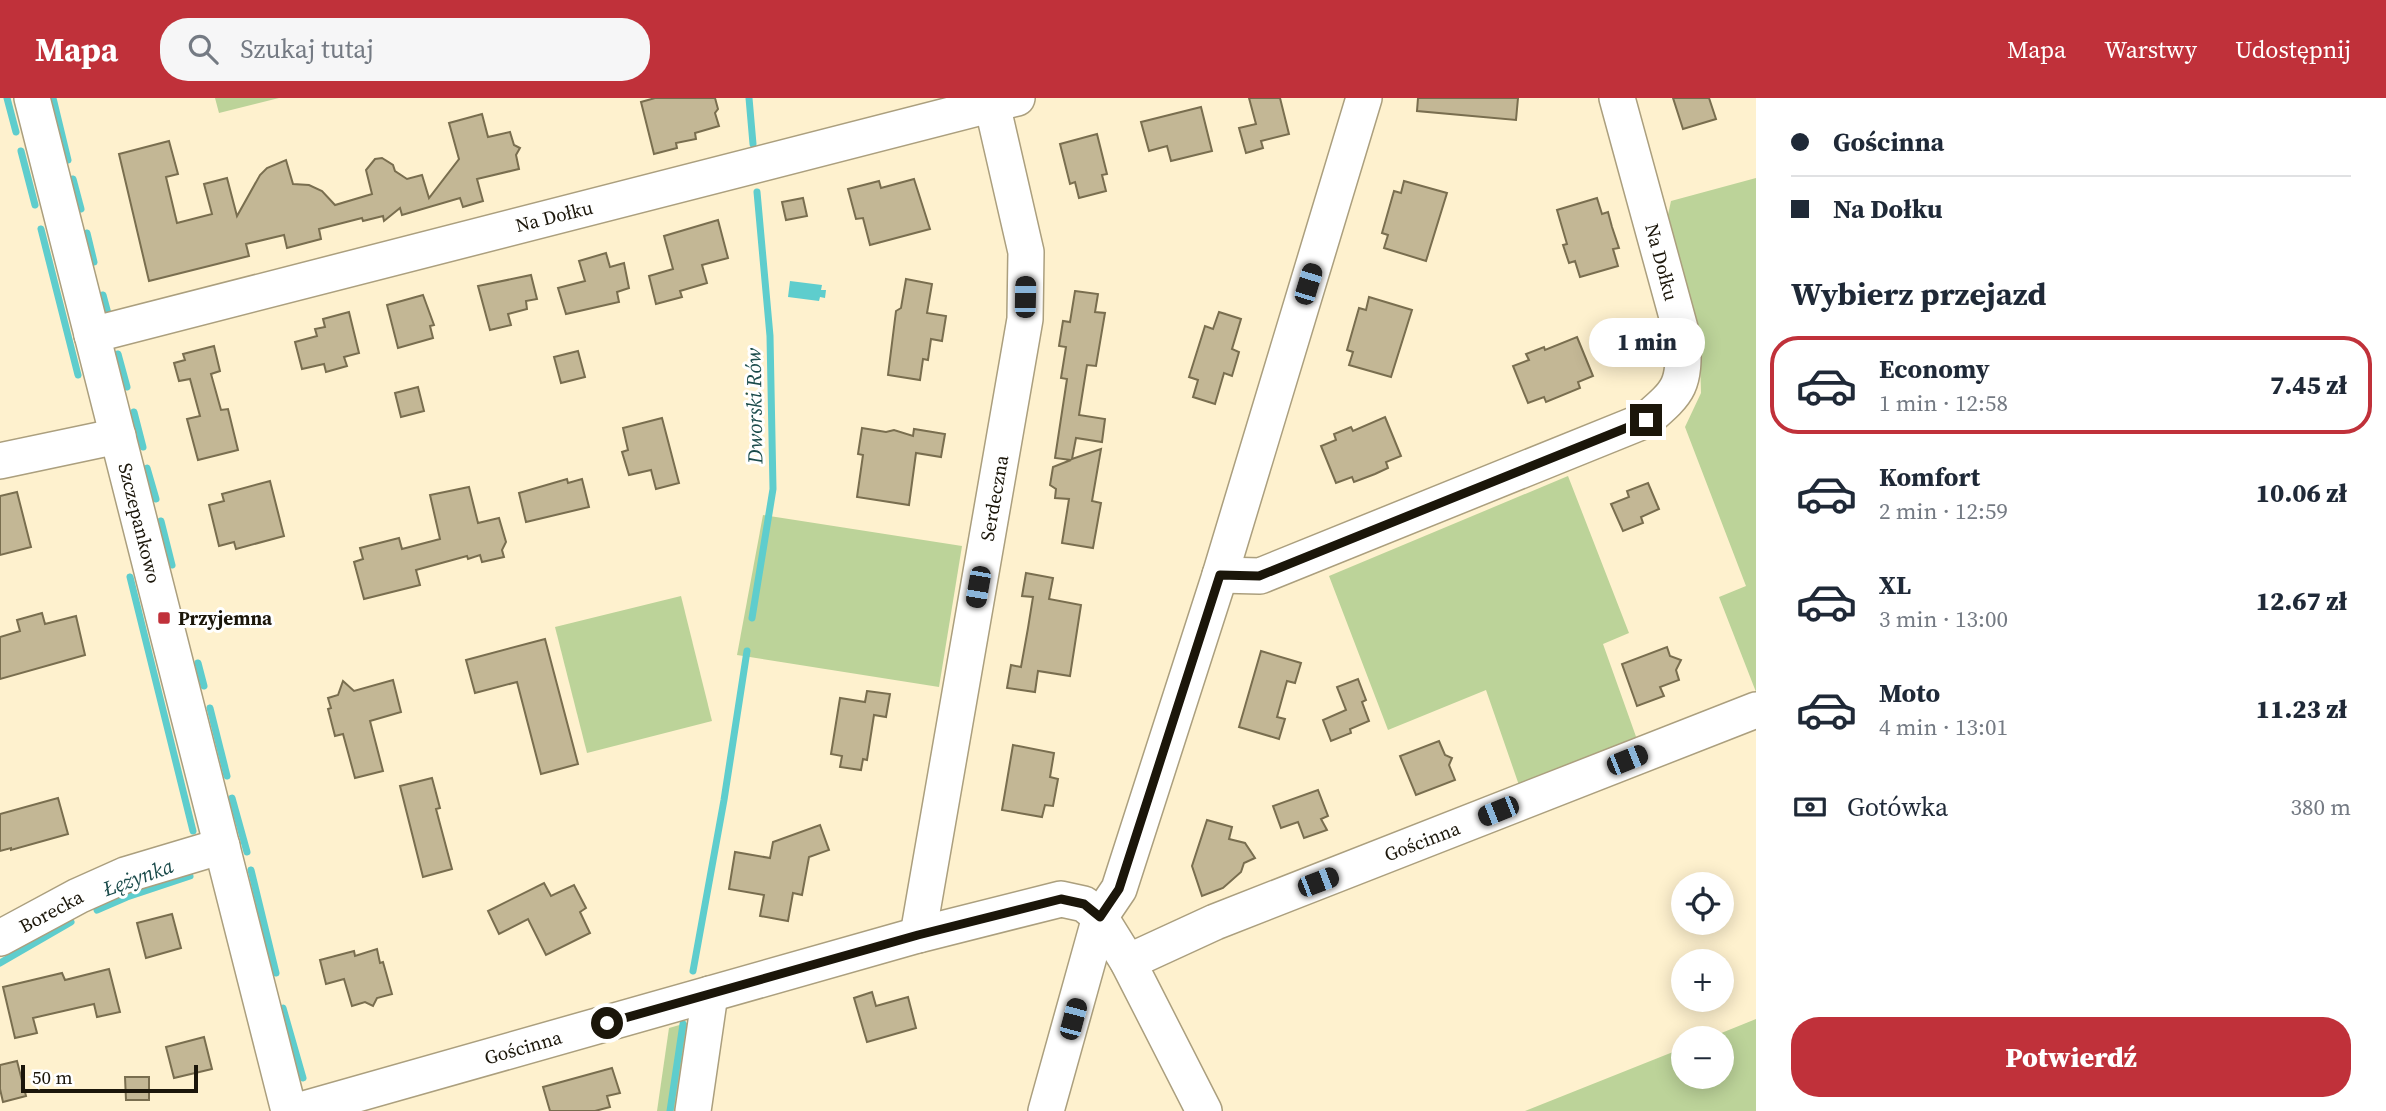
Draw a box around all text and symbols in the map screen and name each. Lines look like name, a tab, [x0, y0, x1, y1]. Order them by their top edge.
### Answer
search box	[160, 18, 650, 81]
text: Mapa	[35, 27, 118, 72]
icon: search	[184, 30, 222, 68]
text: Szukaj tutaj	[240, 31, 374, 67]
text: Mapa	[2007, 33, 2066, 66]
text: Warstwy	[2104, 33, 2197, 66]
text: Udostępnij	[2235, 33, 2351, 66]
text: Gościnna	[1833, 124, 1944, 160]
text: Na Dołku	[1833, 191, 1943, 227]
street label: Na Dołku	[513, 194, 595, 238]
street label: Na Dołku	[1639, 221, 1685, 303]
car	[1292, 261, 1325, 307]
text: Wybierz przejazd	[1791, 272, 2047, 316]
car	[1015, 276, 1036, 318]
callout: 1 min	[1588, 318, 1704, 368]
text: 1 min	[1617, 326, 1677, 358]
water label: Dworski Rów	[738, 347, 770, 465]
text: Economy	[1879, 351, 1990, 387]
icon: car	[1795, 354, 1858, 417]
text: 7.45 zł	[2270, 367, 2347, 403]
text: 1 min · 12:58	[1879, 387, 2008, 419]
route end	[1630, 404, 1662, 436]
street label: Serdeczna	[974, 453, 1014, 543]
text: Komfort	[1879, 459, 1980, 495]
street label: Szczepankowo	[113, 460, 167, 586]
icon: car	[1795, 462, 1858, 525]
text: 10.06 zł	[2256, 475, 2347, 511]
text: 2 min · 12:59	[1879, 495, 2008, 527]
car	[965, 564, 992, 610]
text: XL	[1879, 567, 1911, 603]
icon: car	[1795, 570, 1858, 633]
text: 12.67 zł	[2256, 583, 2347, 619]
text: 3 min · 13:00	[1879, 603, 2008, 635]
place label: Przyjemna	[178, 605, 273, 631]
marker: Przyjemna	[156, 610, 172, 626]
text: Moto	[1879, 675, 1940, 711]
icon: car	[1795, 678, 1858, 741]
text: 11.23 zł	[2256, 691, 2347, 727]
text: 4 min · 13:01	[1879, 711, 2008, 743]
car	[1604, 742, 1651, 778]
icon: cash	[1791, 788, 1829, 826]
text: Gotówka	[1847, 789, 1948, 825]
text: 380 m	[2290, 791, 2351, 823]
car	[1475, 793, 1522, 829]
street label: Gościnna	[1380, 815, 1464, 867]
water label: Łężynka	[98, 851, 177, 903]
car	[1295, 865, 1342, 899]
map controls	[1671, 872, 1734, 1089]
button: locate	[1671, 872, 1734, 935]
street label: Borecka	[14, 883, 88, 939]
button: +	[1671, 949, 1734, 1012]
car	[1058, 996, 1089, 1042]
route start	[591, 1007, 623, 1039]
button: Potwierdź	[1791, 1017, 2351, 1097]
street label: Gościnna	[481, 1023, 565, 1070]
button: −	[1671, 1026, 1734, 1089]
scale bar	[21, 1062, 198, 1094]
text: 50 m	[32, 1064, 73, 1090]

